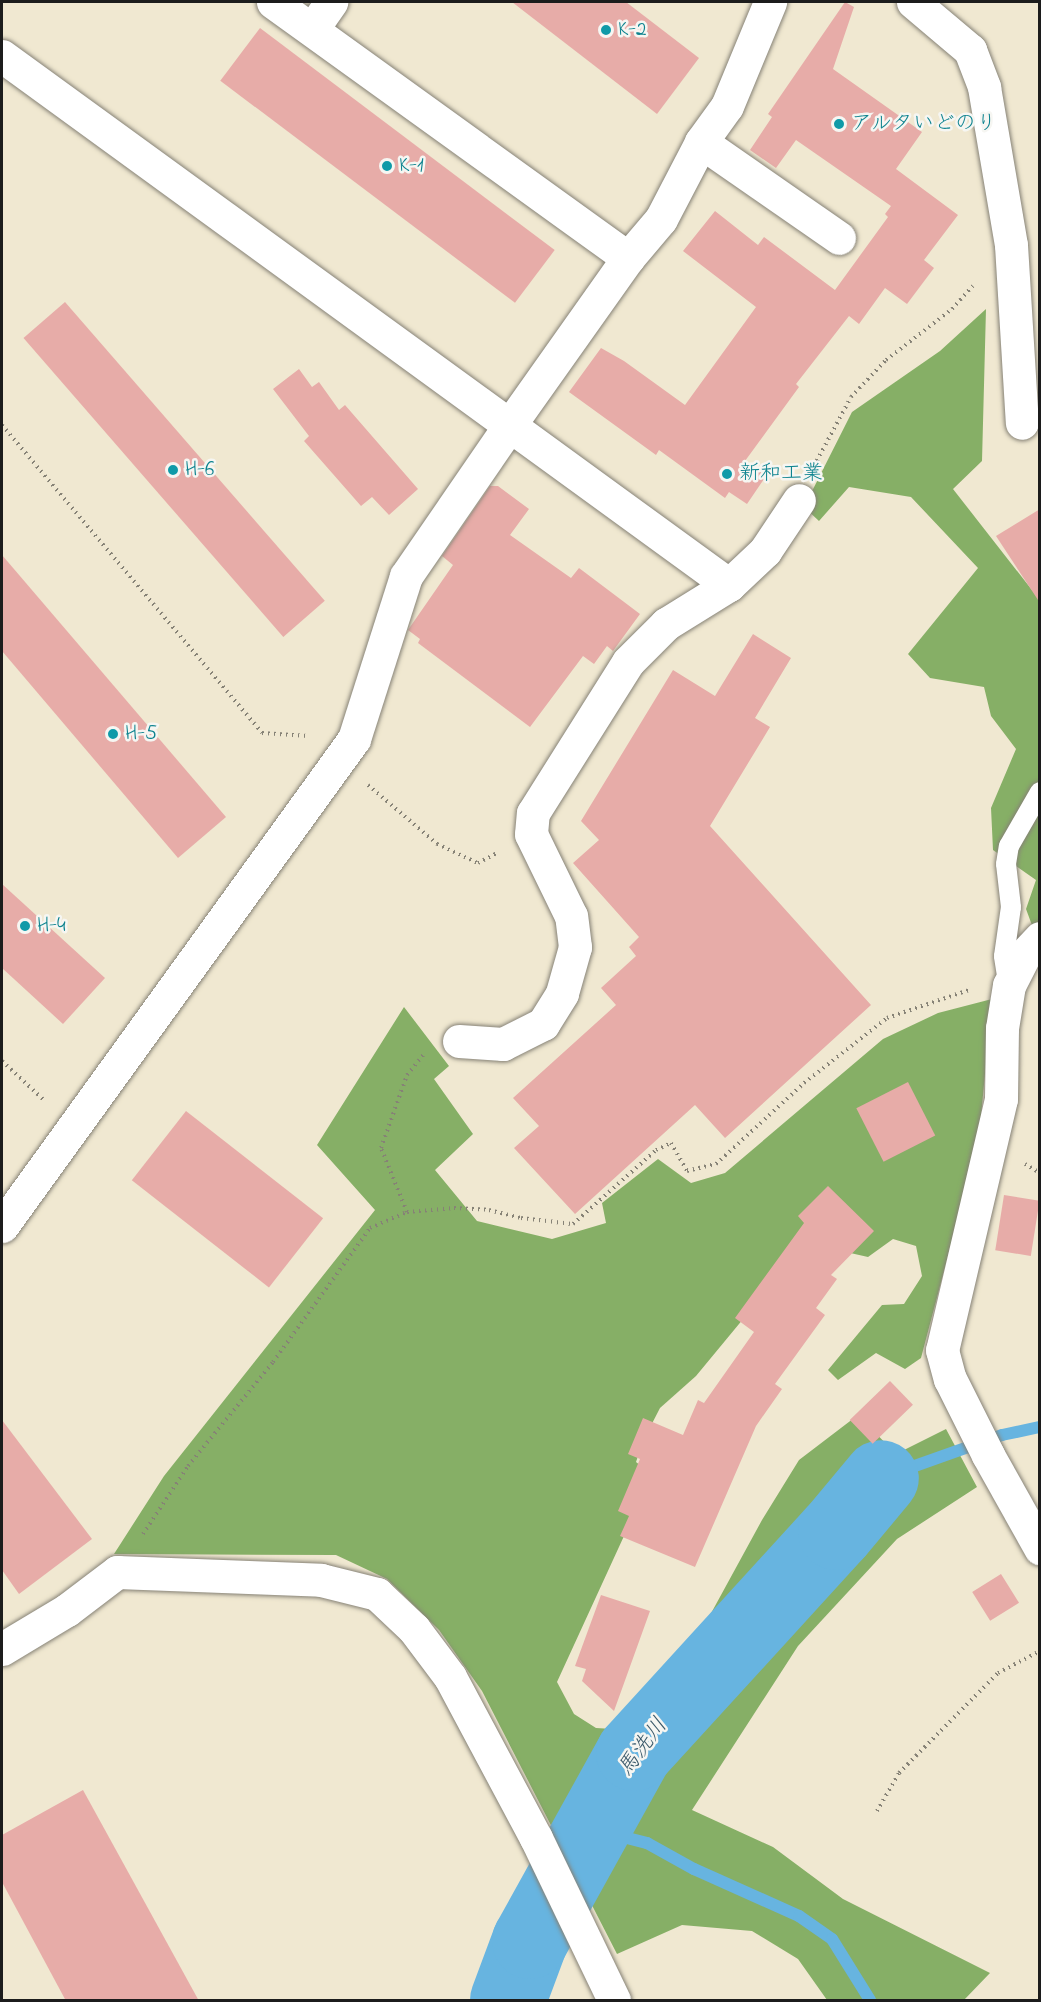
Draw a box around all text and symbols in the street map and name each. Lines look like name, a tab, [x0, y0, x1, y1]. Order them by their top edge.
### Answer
place label: K-2	[618, 17, 646, 43]
marker: K-2	[599, 23, 613, 37]
place label: アルタいどのり	[851, 111, 998, 137]
marker: アルタいどのり	[832, 117, 846, 131]
place label: K-1	[399, 153, 424, 179]
marker: K-1	[380, 159, 394, 173]
place label: H-6	[185, 457, 214, 483]
place label: 新和工業	[739, 461, 823, 487]
marker: H-6	[166, 463, 180, 477]
marker: 新和工業	[720, 467, 734, 481]
place label: H-5	[125, 721, 157, 747]
marker: H-5	[106, 727, 120, 741]
place label: H-4	[37, 913, 66, 939]
marker: H-4	[18, 919, 32, 933]
water label: 馬洗川	[614, 1714, 674, 1782]

